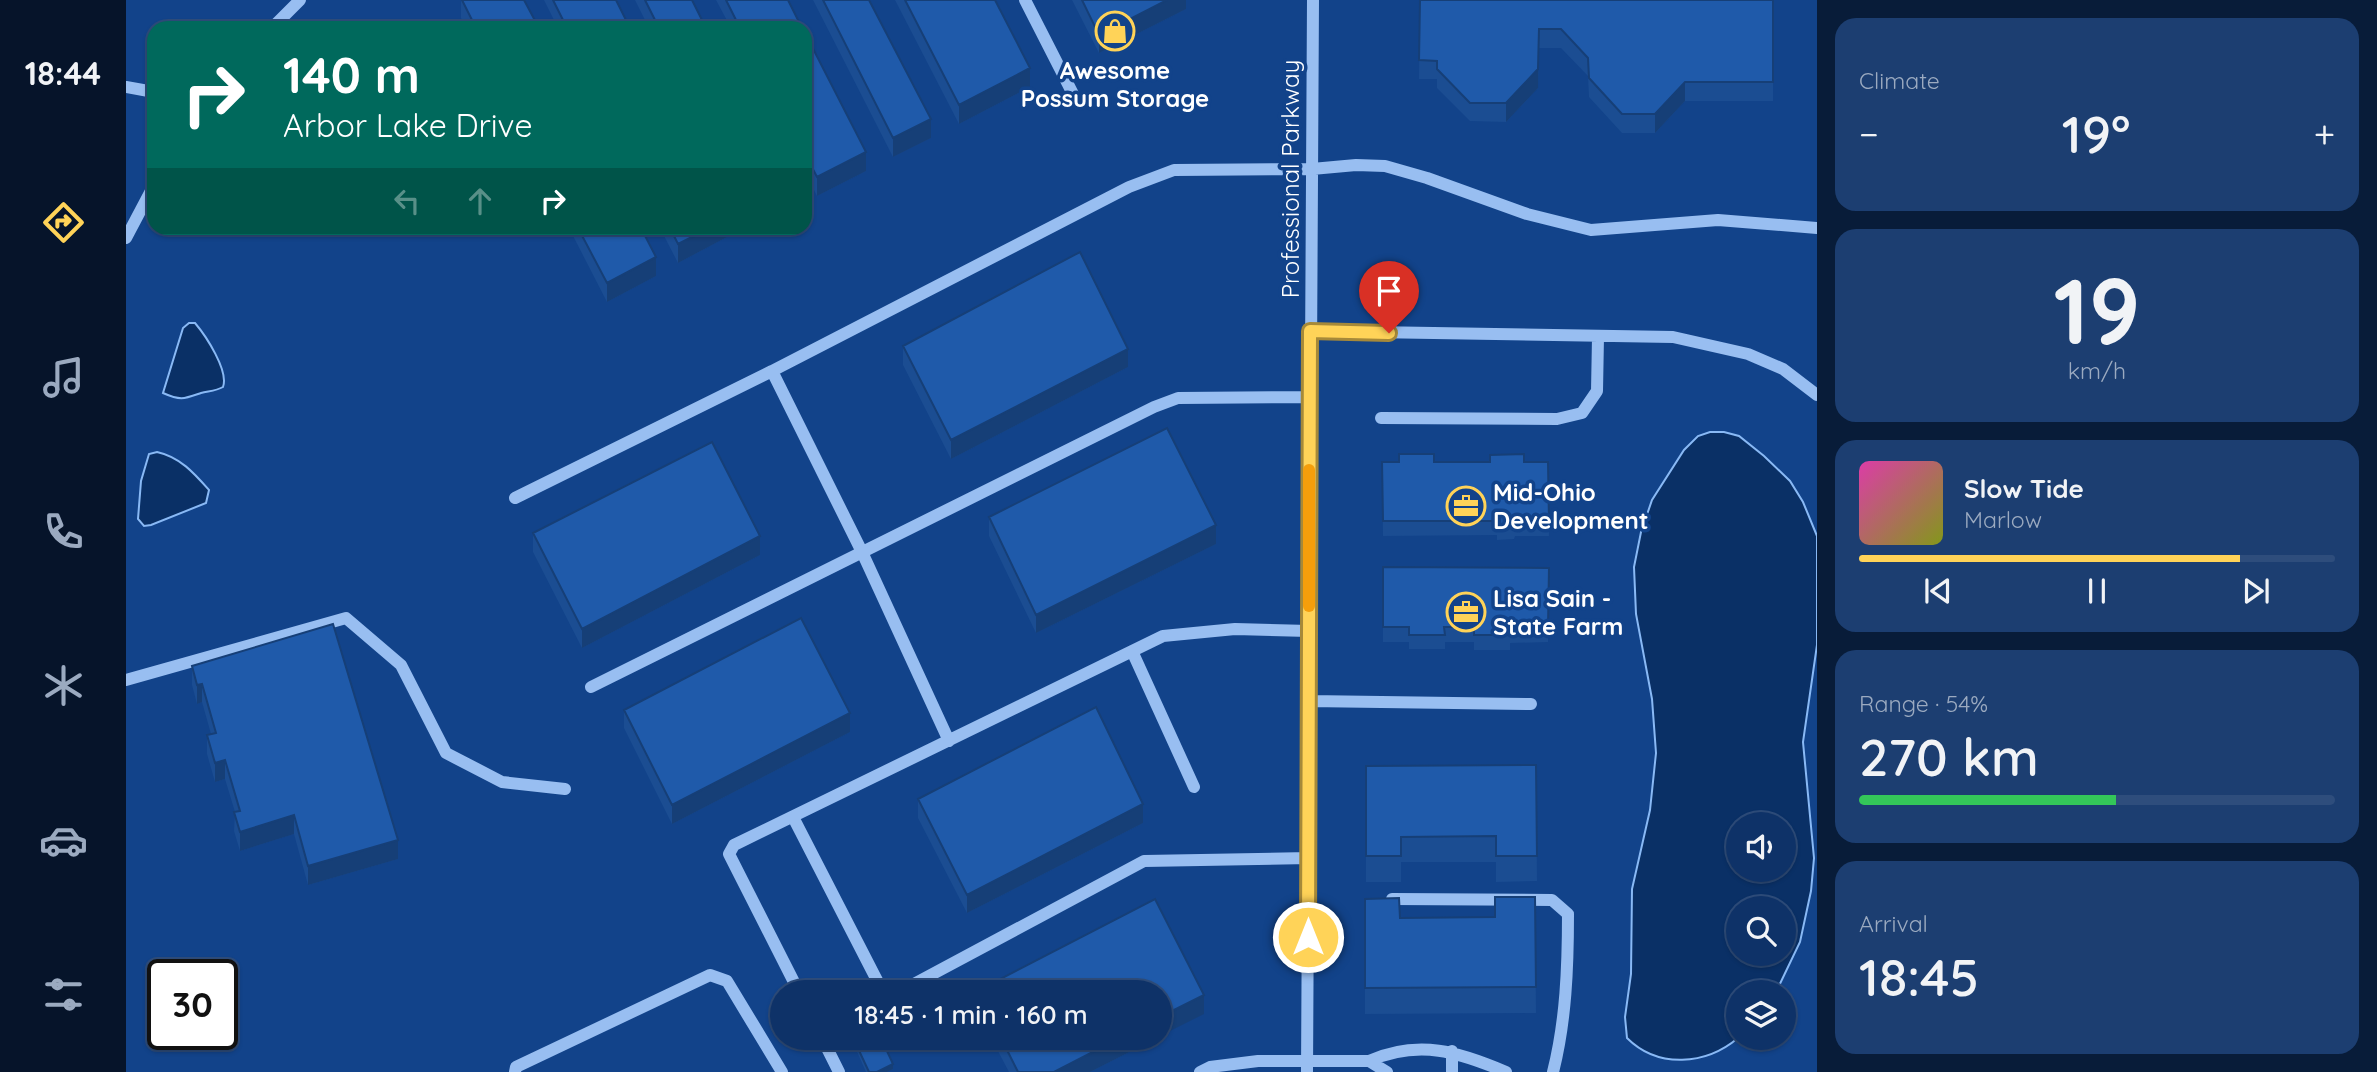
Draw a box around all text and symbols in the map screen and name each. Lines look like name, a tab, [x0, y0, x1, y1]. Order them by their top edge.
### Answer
shop icon: Awesome Possum Storage	[1094, 10, 1136, 52]
text: 140 m	[283, 44, 420, 105]
icon: right	[168, 49, 259, 140]
text: 18:44	[25, 53, 101, 93]
place label: Awesome Possum Storage	[1021, 55, 1209, 113]
street label: Professional Parkway	[1275, 60, 1305, 298]
text: Climate	[1859, 66, 1940, 95]
text: 19°	[2062, 101, 2131, 166]
text: Arbor Lake Drive	[283, 105, 532, 145]
text: −	[1859, 110, 1879, 158]
text: +	[2314, 110, 2335, 158]
icon: left	[388, 182, 426, 220]
icon: ahead	[461, 182, 499, 220]
icon: right	[534, 182, 572, 220]
icon: directions	[39, 198, 88, 247]
text: 19	[2053, 253, 2141, 367]
pin	[1359, 261, 1419, 333]
icon: arrive	[1370, 272, 1408, 310]
icon: music	[39, 353, 88, 402]
text: km/h	[2068, 356, 2126, 385]
text: Slow Tide	[1964, 472, 2084, 505]
place label: Mid-Ohio Development	[1493, 477, 1649, 535]
office icon: Mid-Ohio Development	[1445, 485, 1487, 527]
text: Marlow	[1964, 505, 2042, 534]
icon: phone	[39, 507, 88, 556]
icon: previous	[1919, 572, 1957, 610]
icon: pause	[2078, 572, 2116, 610]
icon: next	[2237, 572, 2275, 610]
place label: Lisa Sain - State Farm	[1493, 583, 1623, 641]
office icon: Lisa Sain - State Farm	[1445, 591, 1487, 633]
icon: climate	[39, 661, 88, 710]
text: Range · 54%	[1859, 689, 1988, 718]
text: 270 km	[1859, 724, 2039, 789]
map controls	[1726, 812, 1796, 1050]
button: sound	[1726, 812, 1796, 882]
icon: car	[39, 816, 88, 865]
button: search	[1726, 896, 1796, 966]
position arrow	[1271, 900, 1345, 974]
text: Arrival	[1859, 909, 1928, 938]
text: 18:45	[1859, 944, 1979, 1009]
speed limit sign: 30	[147, 959, 238, 1050]
icon: filters	[39, 970, 88, 1019]
button: layers	[1726, 980, 1796, 1050]
text: 18:45 · 1 min · 160 m	[854, 998, 1088, 1031]

